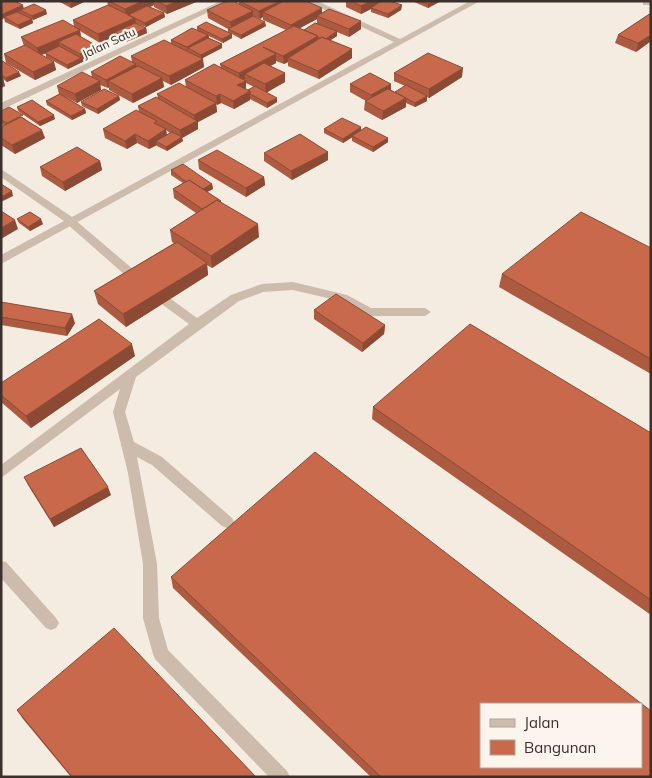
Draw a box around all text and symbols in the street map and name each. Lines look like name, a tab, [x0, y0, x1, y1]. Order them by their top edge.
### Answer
street label: Jalan Satu	[80, 24, 138, 61]
legend	[480, 703, 642, 768]
text: Jalan	[524, 713, 559, 732]
text: Bangunan	[524, 738, 596, 757]

